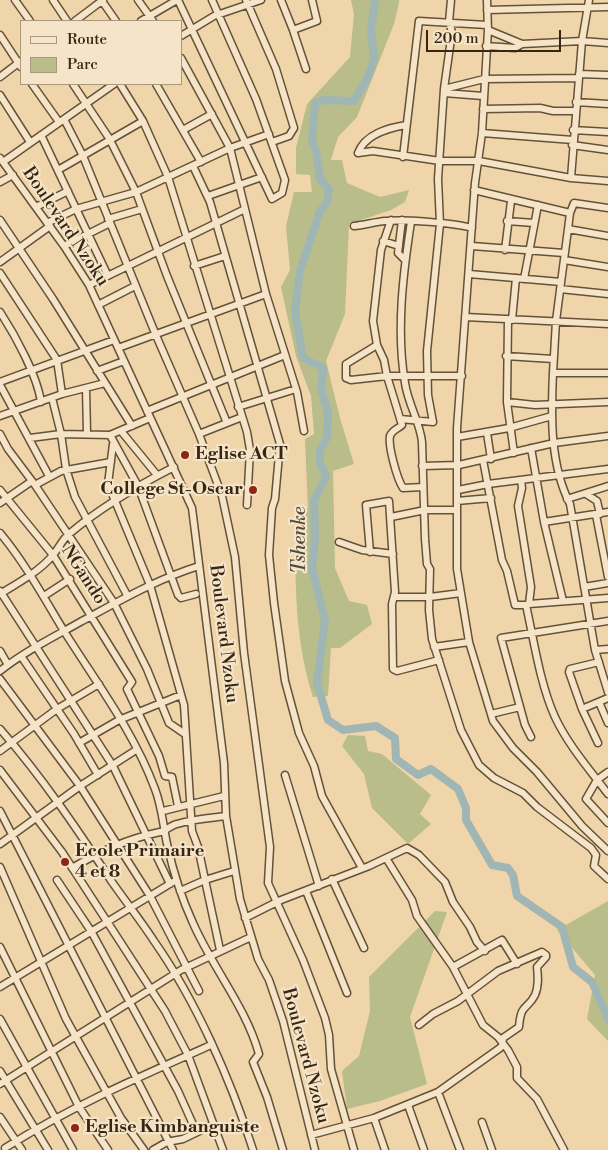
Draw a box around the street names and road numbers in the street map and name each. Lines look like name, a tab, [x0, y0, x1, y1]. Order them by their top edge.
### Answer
street label: Boulevard Nzoku	[17, 163, 113, 291]
street label: NGando	[56, 541, 110, 609]
street label: Boulevard Nzoku	[204, 564, 242, 704]
street label: Boulevard Nzoku	[277, 986, 333, 1126]

